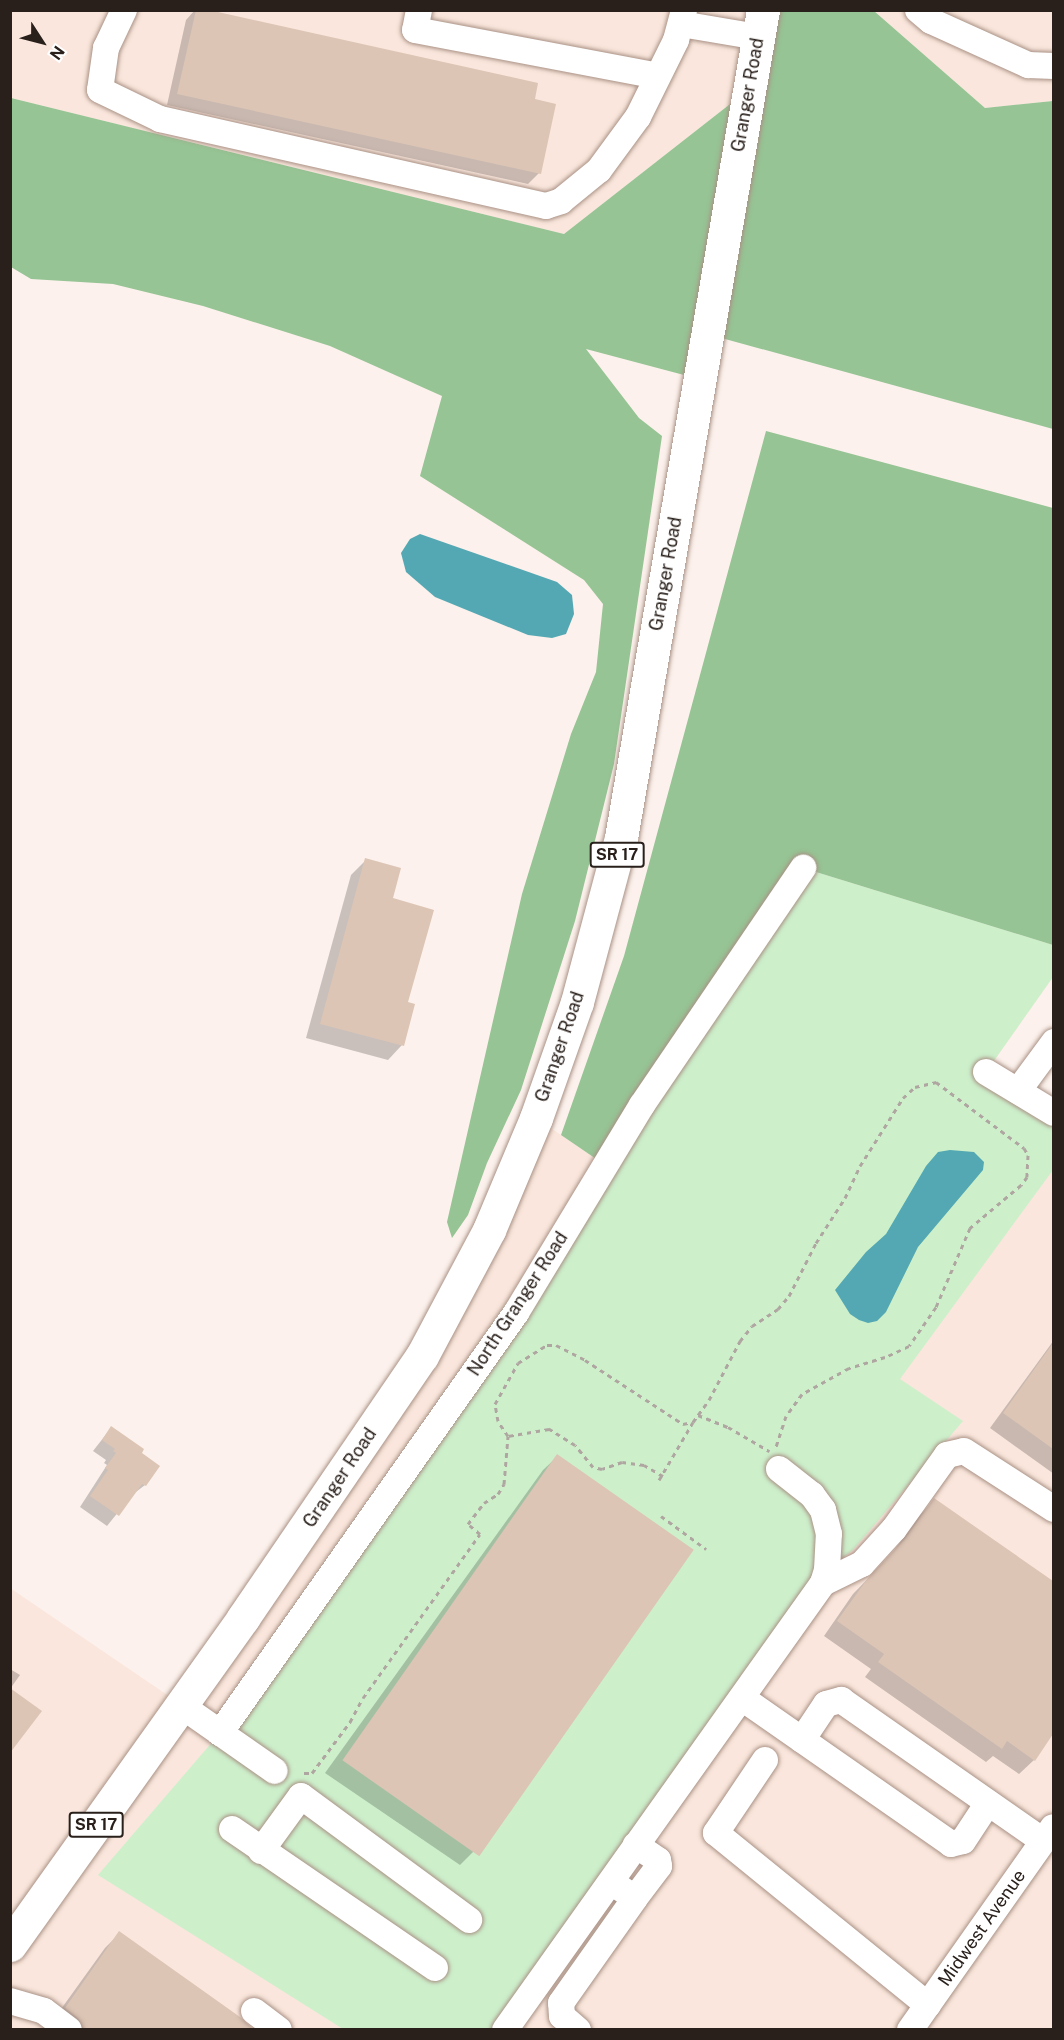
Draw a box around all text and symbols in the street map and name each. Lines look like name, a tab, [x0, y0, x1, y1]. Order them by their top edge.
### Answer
north arrow	[12, 12, 72, 72]
street label: Granger Road	[727, 36, 769, 154]
text: N	[46, 42, 68, 64]
street label: Granger Road	[645, 515, 687, 633]
road number: SR 17	[588, 842, 646, 868]
street label: Granger Road	[531, 989, 589, 1105]
street label: North Granger Road	[463, 1228, 573, 1380]
street label: Granger Road	[299, 1424, 381, 1532]
road number: SR 17	[68, 1812, 124, 1838]
street label: Midwest Avenue	[934, 1866, 1030, 1990]

